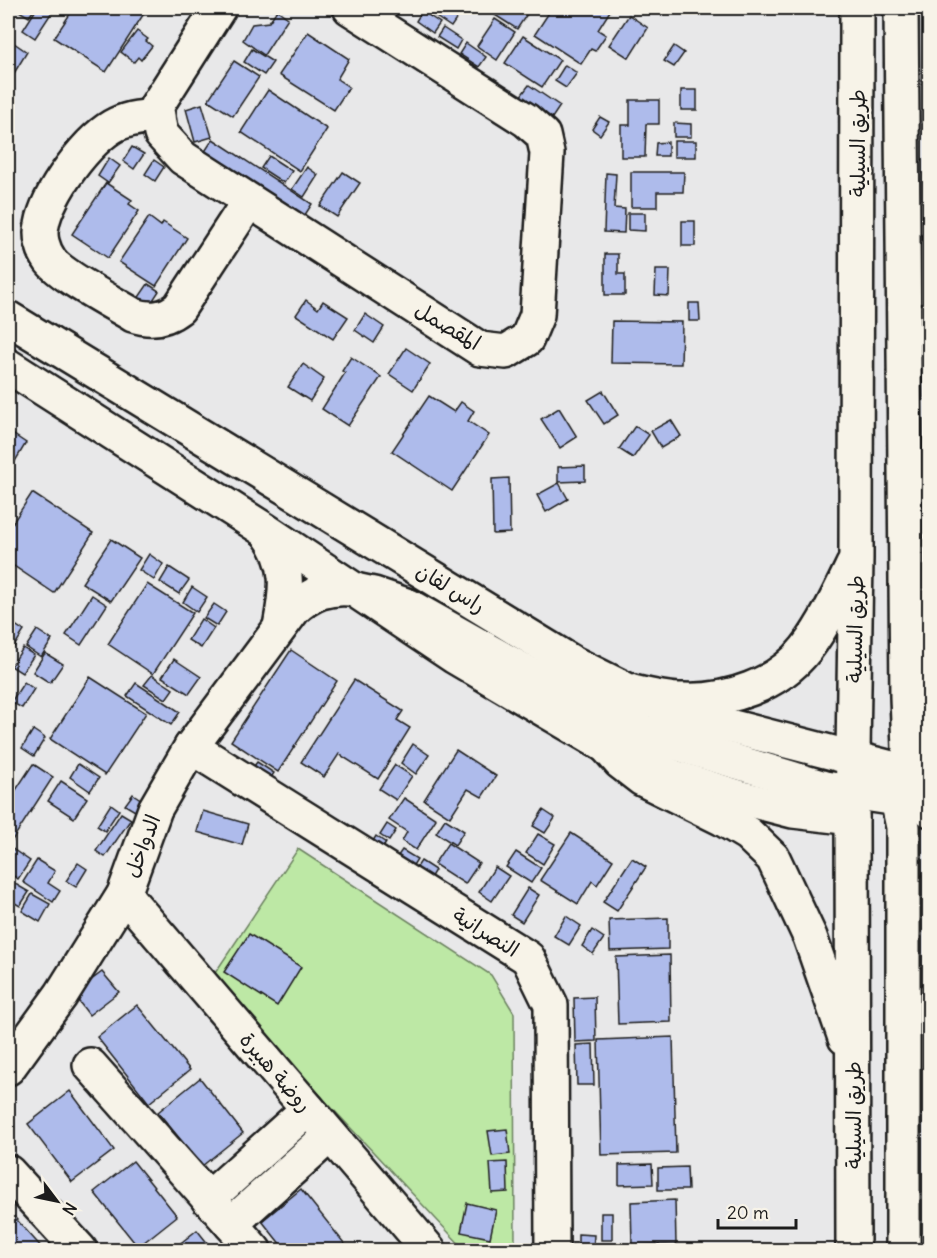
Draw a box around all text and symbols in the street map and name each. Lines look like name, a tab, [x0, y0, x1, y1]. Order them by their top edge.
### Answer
street label: طريق السيلية	[844, 89, 871, 197]
street label: المقصمل	[410, 296, 486, 356]
street label: راس لفان	[412, 557, 490, 619]
street label: طريق السيلية	[841, 575, 869, 683]
street label: الدواخل	[118, 811, 166, 881]
street label: النصرانية	[448, 901, 524, 963]
street label: روضة هبيرة	[234, 1026, 318, 1118]
street label: طريق السيلية	[840, 1061, 867, 1169]
north arrow	[27, 1171, 87, 1231]
scale bar	[718, 1192, 796, 1230]
text: N	[58, 1199, 81, 1219]
text: 20 m	[727, 1201, 769, 1224]

